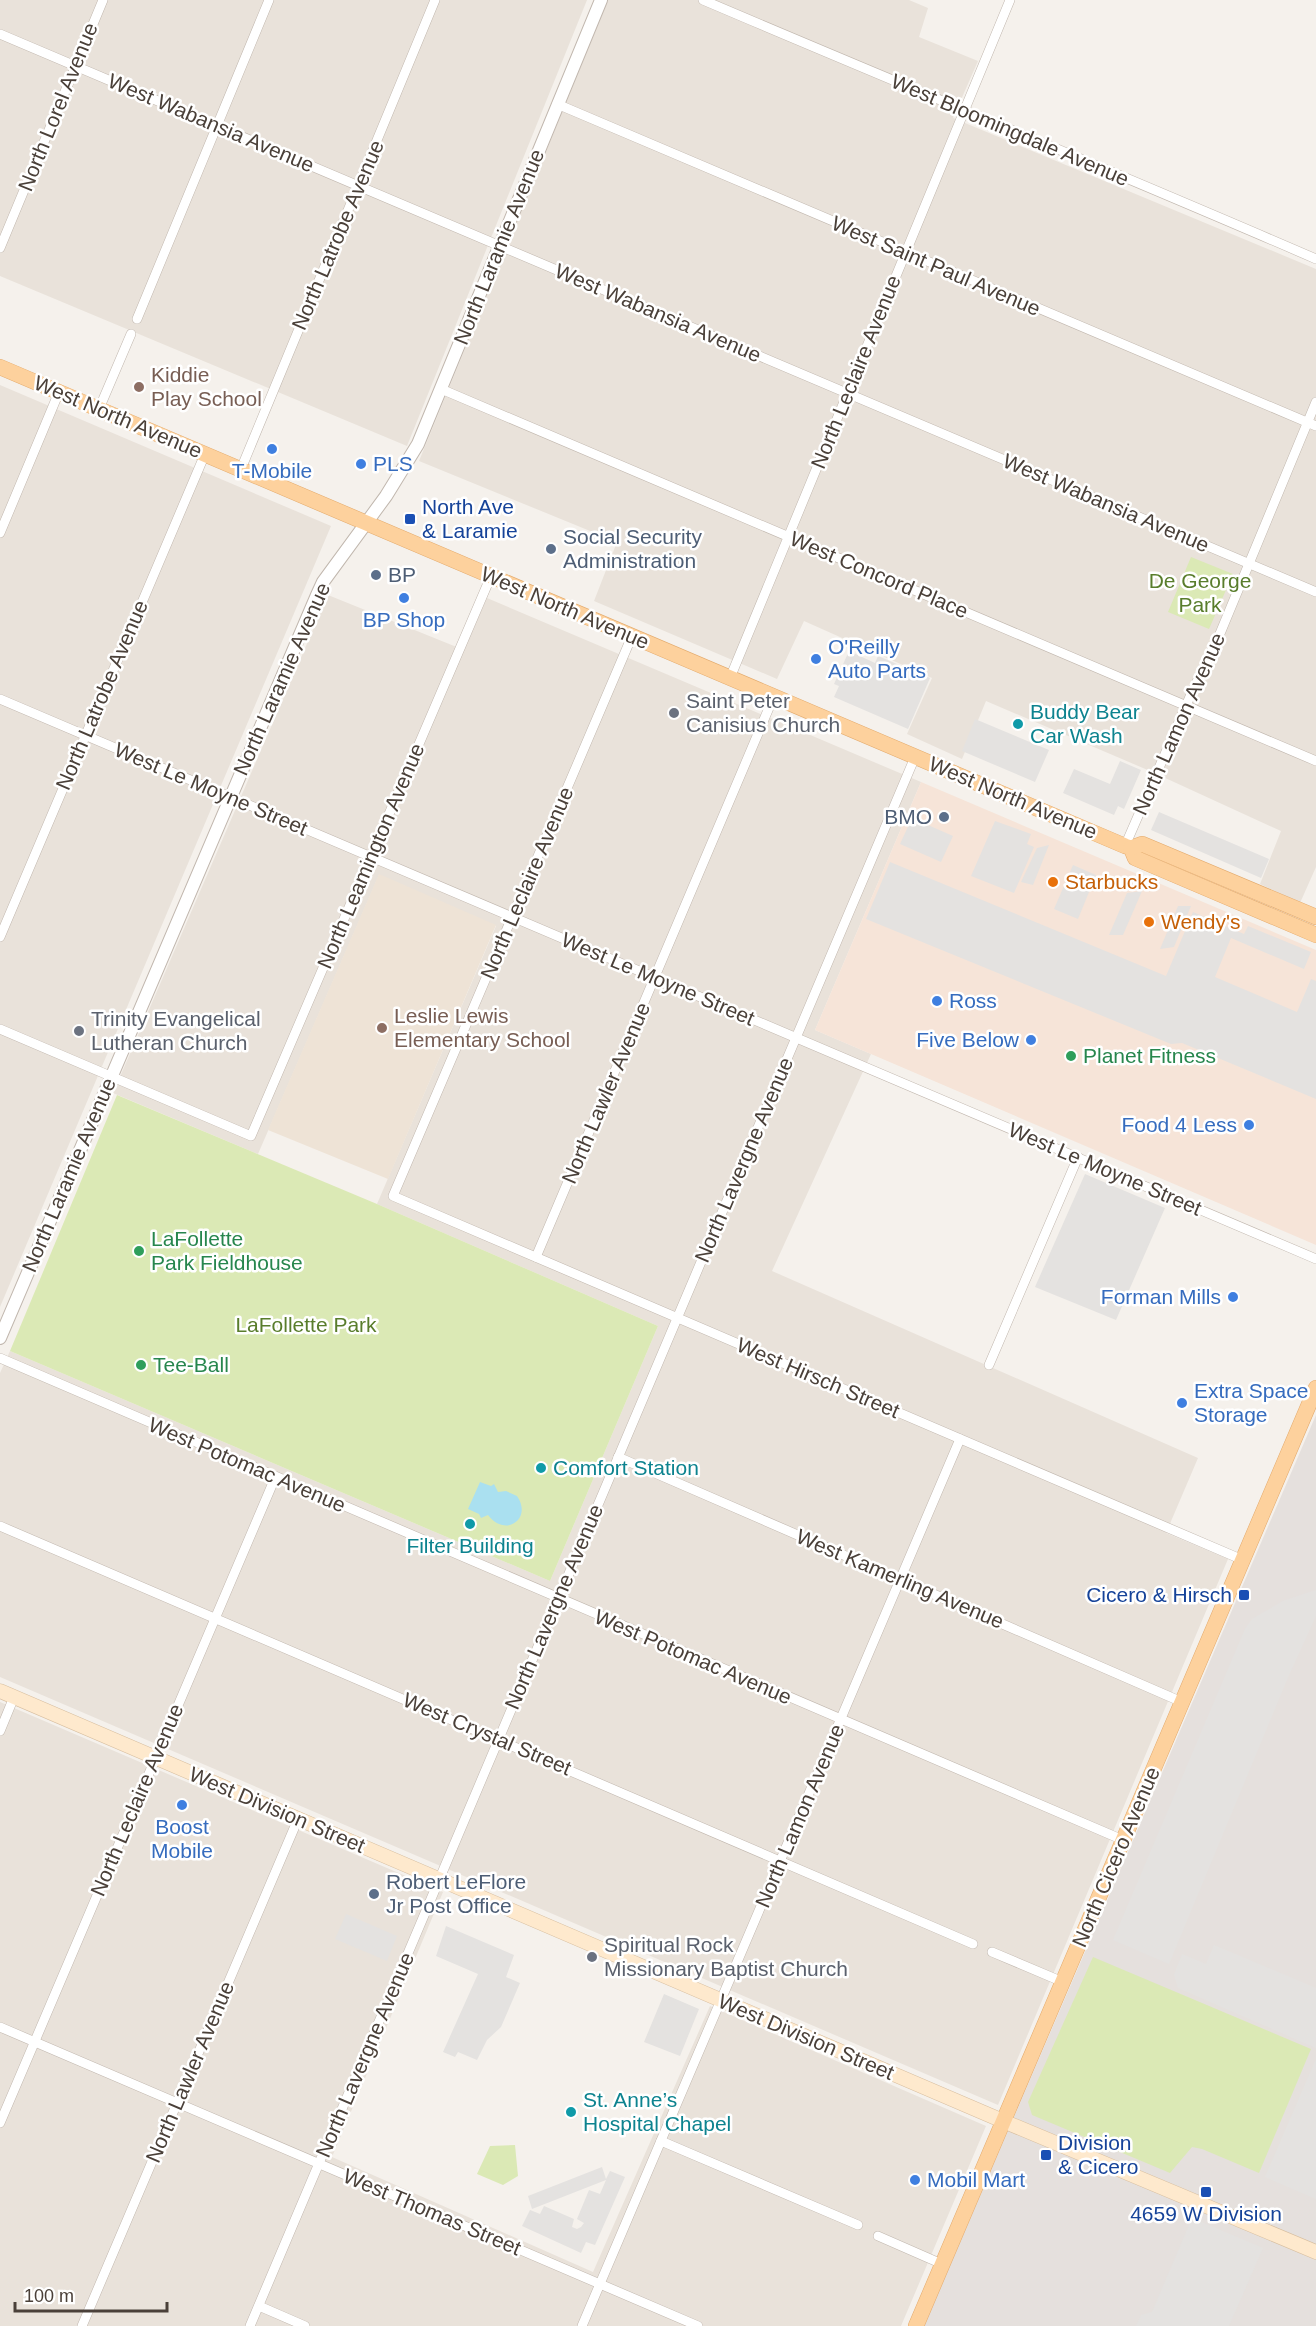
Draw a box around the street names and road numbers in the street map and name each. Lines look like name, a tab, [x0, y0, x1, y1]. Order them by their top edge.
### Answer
street label: North Lorel Avenue	[13, 19, 102, 194]
street label: West Wabansia Avenue	[105, 69, 318, 176]
street label: West Bloomingdale Avenue	[888, 69, 1133, 190]
street label: North Latrobe Avenue	[287, 136, 388, 333]
street label: North Laramie Avenue	[449, 146, 548, 348]
street label: West Saint Paul Avenue	[828, 211, 1044, 320]
street label: West Wabansia Avenue	[552, 259, 765, 366]
street label: North Leclaire Avenue	[806, 272, 905, 472]
street label: West North Avenue	[31, 371, 206, 462]
street label: West Wabansia Avenue	[1000, 449, 1213, 556]
street label: West Concord Place	[787, 527, 972, 622]
street label: West North Avenue	[478, 562, 653, 653]
street label: North Laramie Avenue	[229, 579, 334, 779]
street label: North Latrobe Avenue	[51, 596, 152, 793]
street label: North Lamon Avenue	[1128, 629, 1229, 818]
street label: West Le Moyne Street	[111, 737, 311, 840]
street label: North Leamington Avenue	[313, 740, 428, 972]
street label: West North Avenue	[926, 752, 1101, 843]
street label: North Leclaire Avenue	[476, 783, 577, 982]
street label: West Le Moyne Street	[558, 927, 758, 1030]
street label: North Lawler Avenue	[557, 999, 654, 1187]
street label: North Lavergne Avenue	[690, 1054, 797, 1266]
street label: North Laramie Avenue	[17, 1074, 120, 1275]
street label: West Le Moyne Street	[1005, 1117, 1205, 1220]
street label: West Hirsch Street	[733, 1333, 903, 1422]
street label: West Potomac Avenue	[145, 1413, 349, 1516]
street label: North Lavergne Avenue	[500, 1501, 607, 1713]
street label: West Kamerling Avenue	[793, 1524, 1007, 1633]
street label: West Potomac Avenue	[591, 1605, 795, 1708]
street label: West Crystal Street	[400, 1688, 575, 1779]
street label: North Leclaire Avenue	[86, 1700, 187, 1899]
street label: North Lamon Avenue	[750, 1721, 849, 1911]
street label: West Division Street	[186, 1762, 369, 1857]
street label: North Cicero Avenue	[1067, 1763, 1164, 1950]
street label: North Lavergne Avenue	[311, 1949, 418, 2161]
street label: North Lawler Avenue	[141, 1978, 238, 2166]
street label: West Division Street	[715, 1989, 898, 2084]
street label: West Thomas Street	[340, 2164, 525, 2259]

